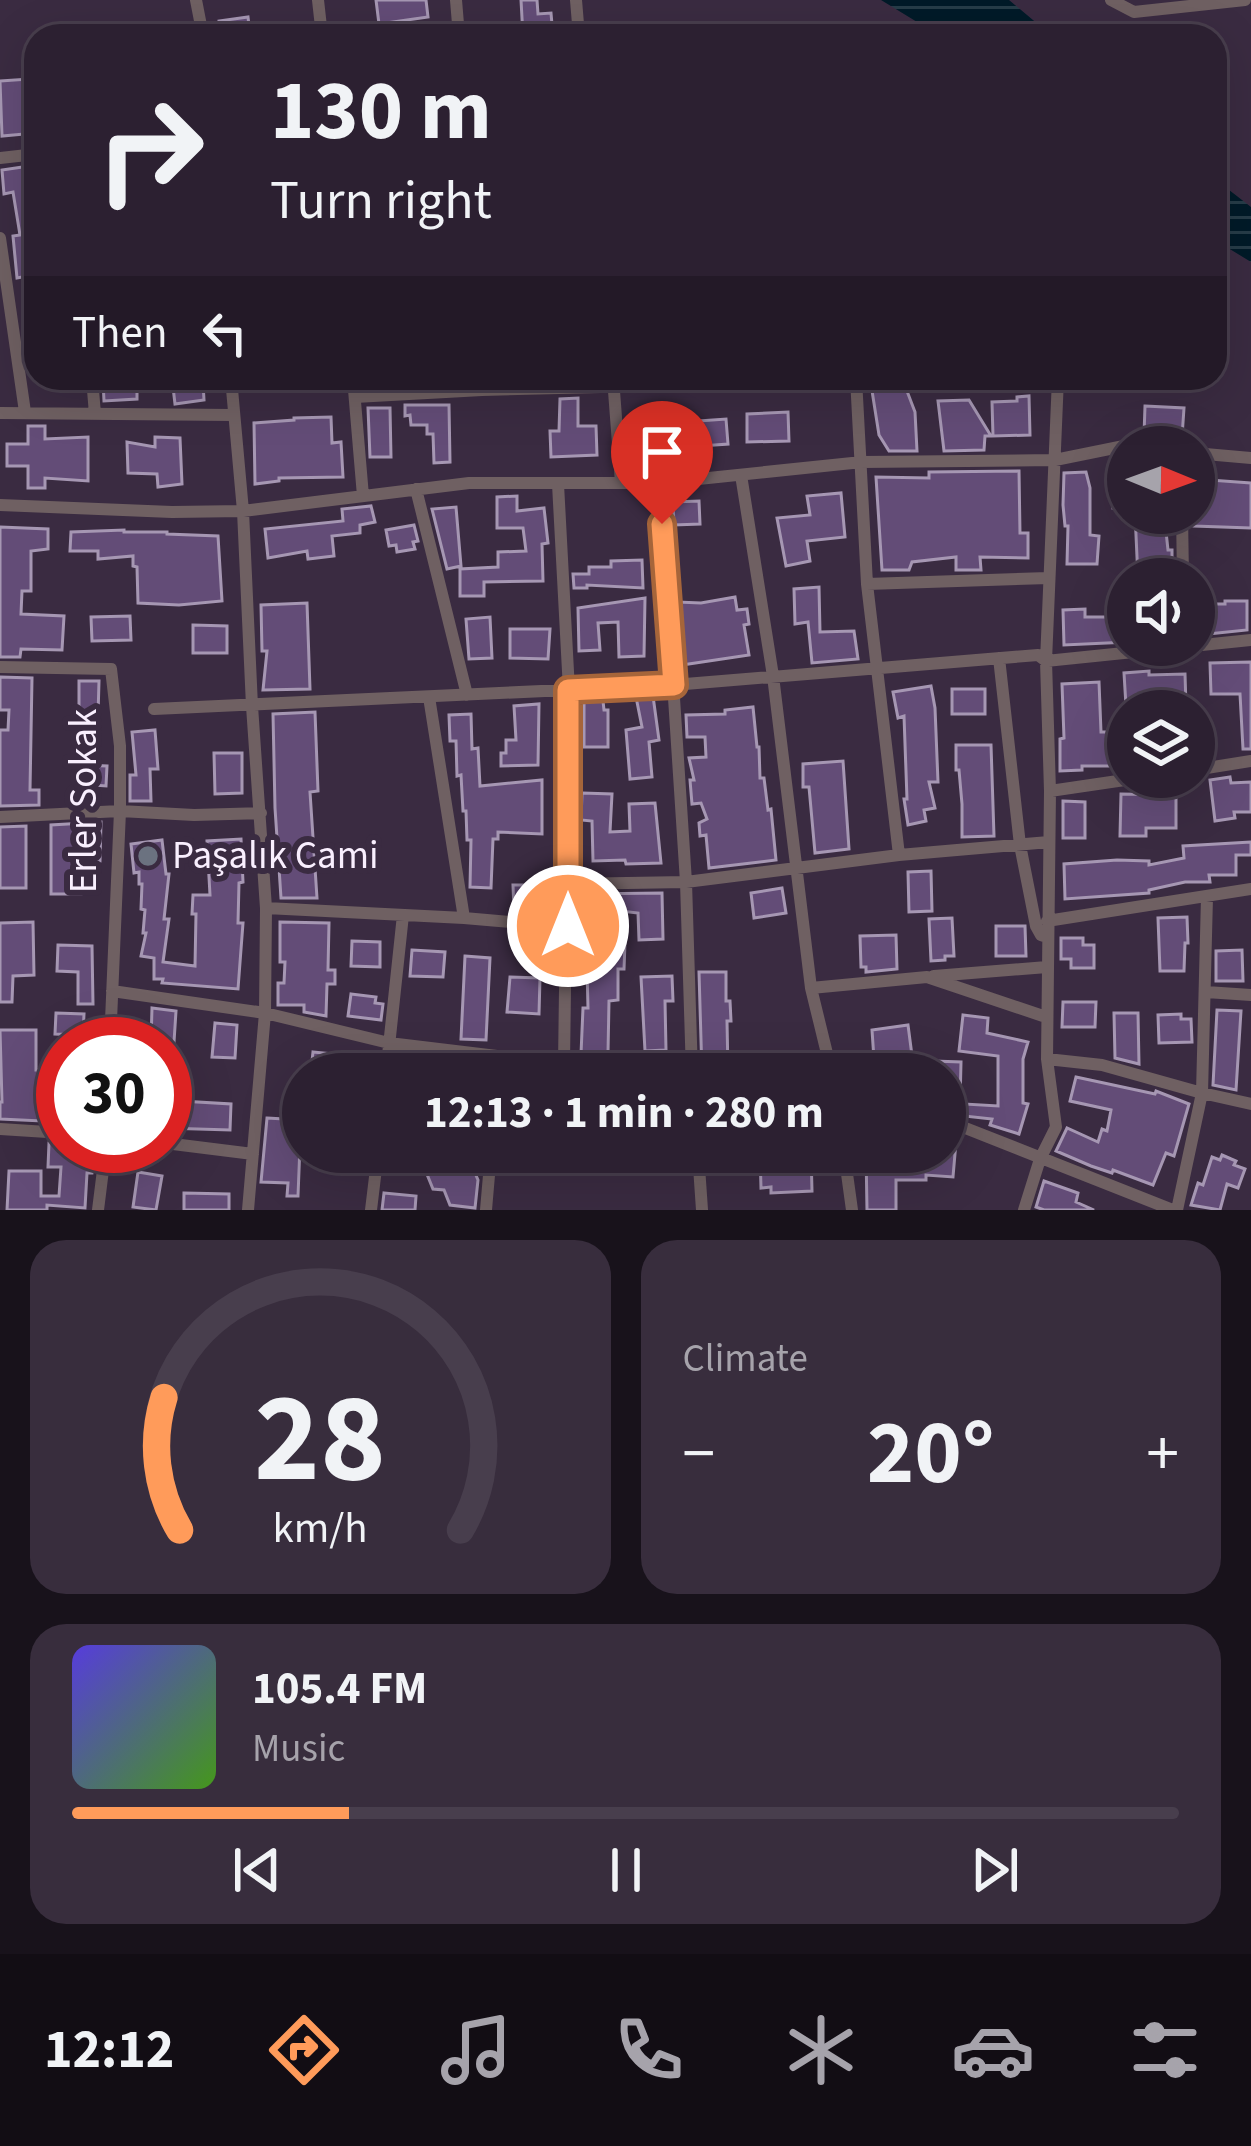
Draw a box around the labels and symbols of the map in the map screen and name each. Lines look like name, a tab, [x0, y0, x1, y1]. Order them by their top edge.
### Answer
pin	[611, 401, 713, 524]
north arrow	[1107, 426, 1215, 534]
street label: Erler Sokak	[56, 709, 112, 893]
place label: Paşalık Cami	[172, 828, 379, 884]
marker: Paşalık Cami	[135, 843, 161, 869]
position arrow	[505, 863, 631, 989]
speed limit sign: 30	[36, 1017, 192, 1173]

